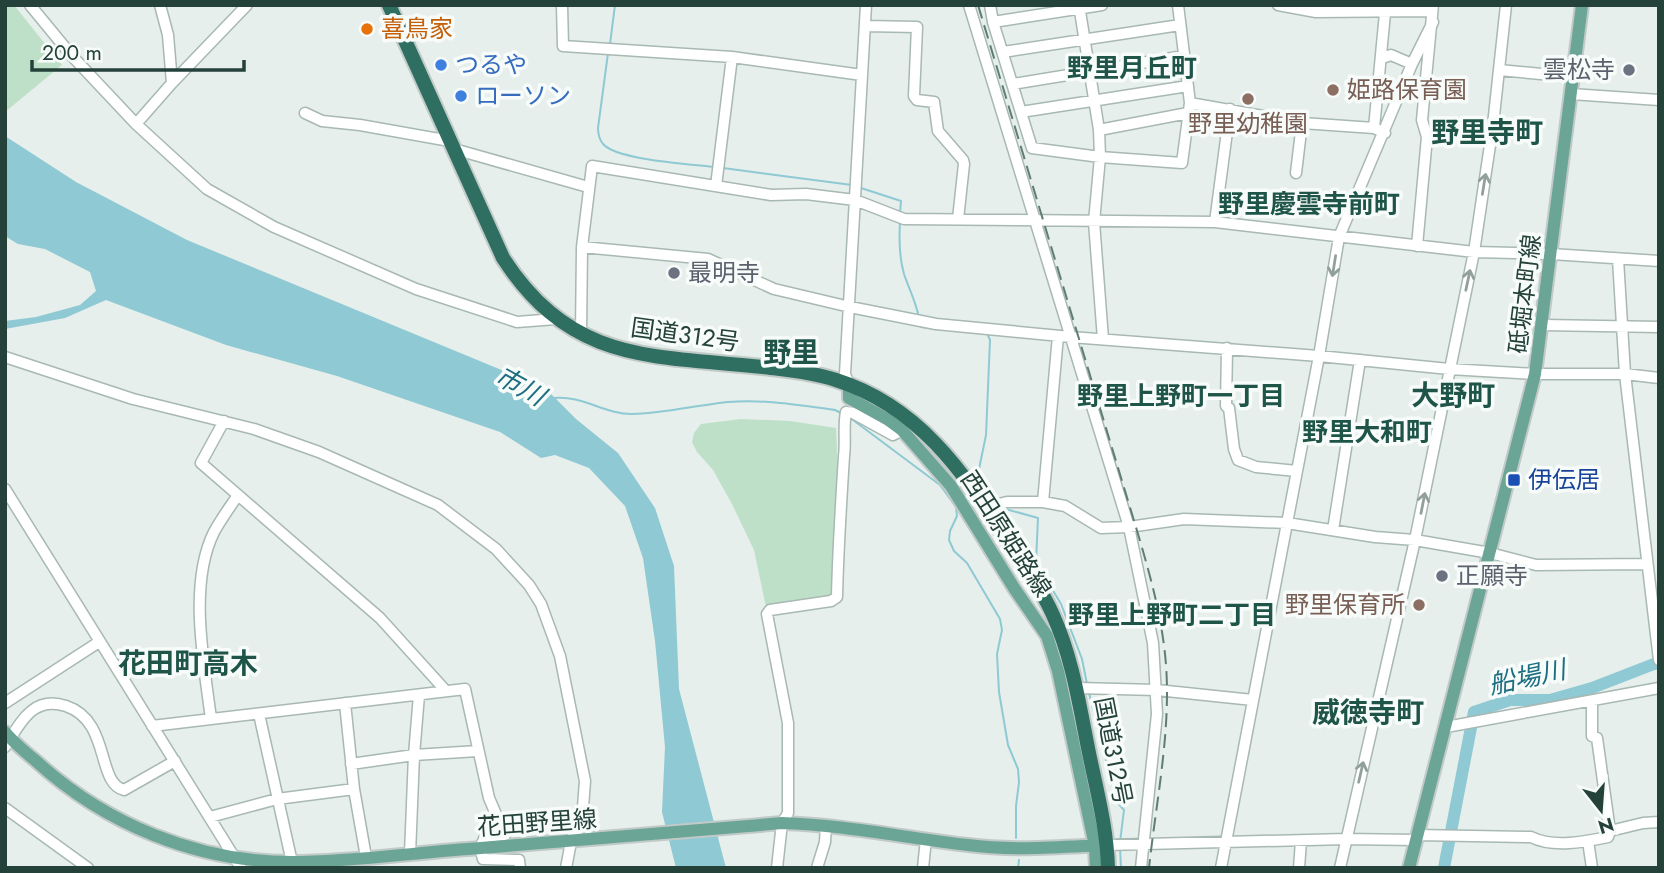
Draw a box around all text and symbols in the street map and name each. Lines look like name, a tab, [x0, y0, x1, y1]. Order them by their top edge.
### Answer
place label: 喜鳥家	[381, 11, 453, 46]
marker: 喜鳥家	[359, 21, 375, 37]
scale bar	[32, 28, 243, 72]
text: 200 m	[42, 38, 102, 68]
place label: つるや	[455, 47, 527, 82]
district label: 野里月丘町	[1067, 49, 1197, 87]
place label: 雲松寺	[1543, 52, 1615, 87]
marker: つるや	[433, 57, 449, 73]
marker: 雲松寺	[1621, 62, 1637, 78]
place label: 姫路保育園	[1347, 72, 1467, 107]
place label: ローソン	[475, 78, 571, 113]
marker: 姫路保育園	[1325, 82, 1341, 98]
marker: ローソン	[453, 88, 469, 104]
marker: 野里幼稚園	[1240, 91, 1256, 107]
place label: 野里幼稚園	[1188, 106, 1308, 141]
district label: 野里寺町	[1431, 112, 1543, 153]
one-way arrow	[1478, 174, 1491, 196]
district label: 野里慶雲寺前町	[1218, 185, 1400, 223]
street label: 砥堀本町線	[1500, 232, 1549, 356]
place label: 最明寺	[688, 255, 760, 290]
one-way arrow	[1327, 255, 1340, 277]
marker: 最明寺	[666, 265, 682, 281]
one-way arrow	[1461, 269, 1475, 292]
street label: 国道312号	[628, 310, 742, 359]
district label: 野里	[763, 332, 819, 373]
water label: 市川	[488, 357, 555, 417]
district label: 大野町	[1411, 375, 1495, 416]
district label: 野里上野町一丁目	[1077, 377, 1285, 415]
district label: 野里大和町	[1302, 413, 1432, 451]
place label: 伊伝居	[1528, 462, 1600, 497]
street label: 西田原姫路線	[953, 464, 1060, 604]
marker: 伊伝居	[1506, 472, 1522, 488]
one-way arrow	[1416, 492, 1430, 515]
place label: 正願寺	[1456, 558, 1528, 593]
marker: 正願寺	[1434, 568, 1450, 584]
place label: 野里保育所	[1285, 587, 1405, 622]
district label: 野里上野町二丁目	[1068, 596, 1276, 634]
marker: 野里保育所	[1411, 597, 1427, 613]
district label: 花田町高木	[118, 643, 258, 684]
water label: 船場川	[1485, 650, 1572, 704]
district label: 威徳寺町	[1312, 692, 1424, 733]
street label: 国道312号	[1086, 694, 1141, 808]
one-way arrow	[1354, 761, 1368, 784]
north arrow	[1566, 775, 1636, 845]
street label: 花田野里線	[476, 801, 598, 844]
text: N	[1595, 811, 1617, 841]

